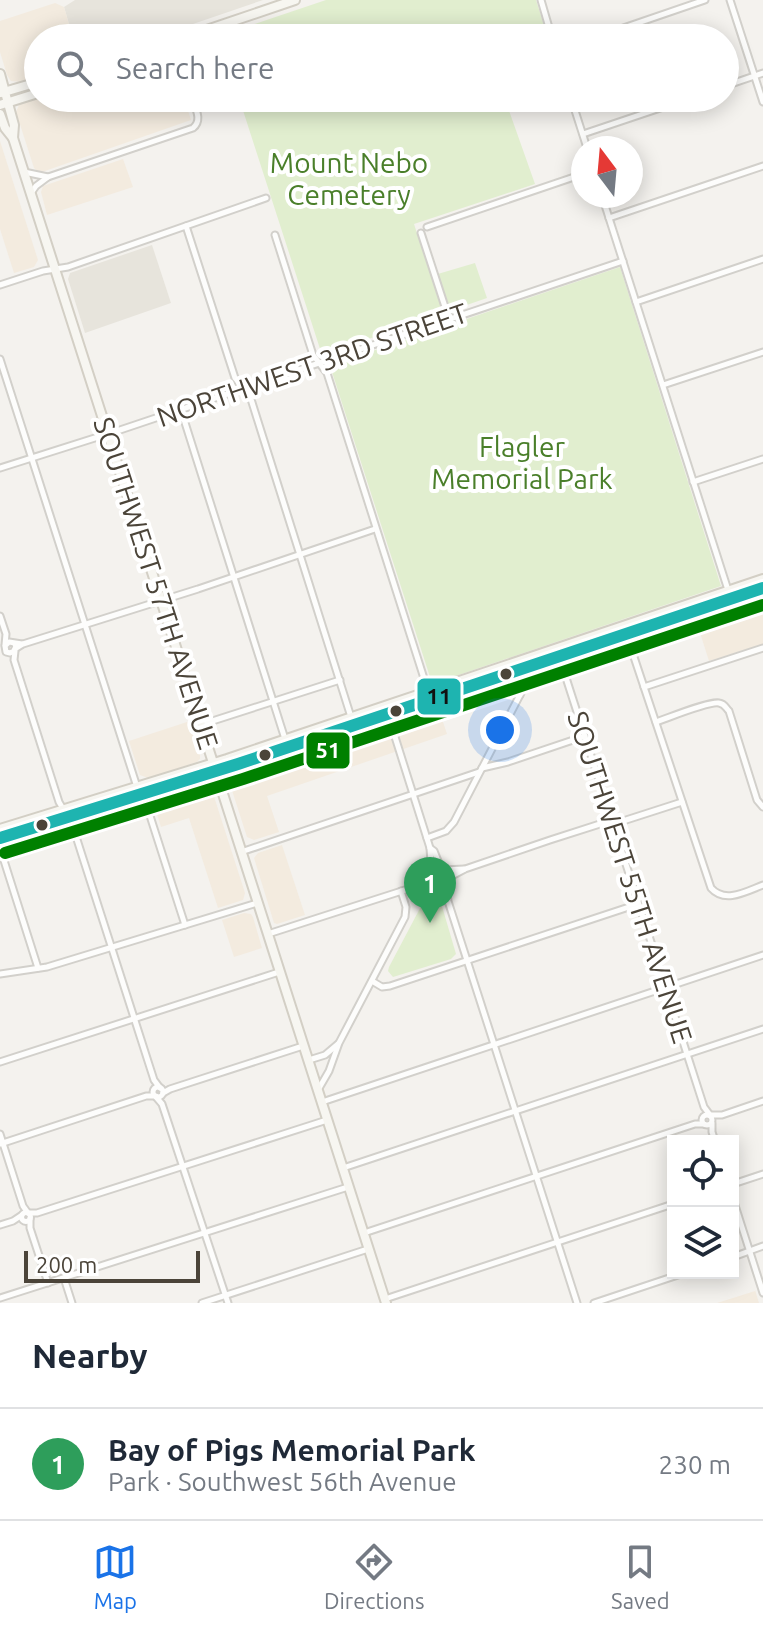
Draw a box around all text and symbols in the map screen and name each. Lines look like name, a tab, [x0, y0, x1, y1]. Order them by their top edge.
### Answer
search box	[24, 24, 739, 112]
icon: search	[52, 46, 96, 90]
text: Search here	[116, 51, 275, 85]
north arrow	[571, 136, 643, 208]
park label: Mount Nebo Cemetery	[270, 147, 428, 210]
street label: NORTHWEST 3RD STREET	[152, 297, 472, 432]
street label: SOUTHWEST 57TH AVENUE	[88, 413, 225, 753]
park label: Flagler Memorial Park	[431, 431, 613, 494]
unlabelled marker	[498, 666, 514, 682]
line badge: 11	[416, 677, 462, 716]
text: 11	[427, 683, 451, 708]
unlabelled marker	[388, 703, 404, 719]
street label: SOUTHWEST 55TH AVENUE	[562, 707, 699, 1047]
your location	[480, 710, 520, 750]
line badge: 51	[305, 731, 351, 770]
text: 51	[316, 737, 340, 762]
unlabelled marker	[257, 747, 273, 763]
unlabelled marker	[34, 817, 50, 833]
pin: 1	[404, 857, 456, 923]
map controls	[667, 1135, 739, 1279]
button: locate	[667, 1135, 739, 1207]
button: layers	[667, 1207, 739, 1279]
scale bar	[24, 1247, 200, 1283]
text: 200 m	[36, 1252, 97, 1277]
text: Nearby	[32, 1336, 147, 1374]
text: Bay of Pigs Memorial Park	[108, 1433, 476, 1467]
text: 1	[51, 1450, 65, 1479]
text: 230 m	[659, 1450, 731, 1479]
text: Park · Southwest 56th Avenue	[108, 1467, 457, 1496]
tab: Map	[93, 1540, 137, 1613]
tab: Directions	[324, 1540, 424, 1613]
tab: Saved	[611, 1540, 670, 1613]

